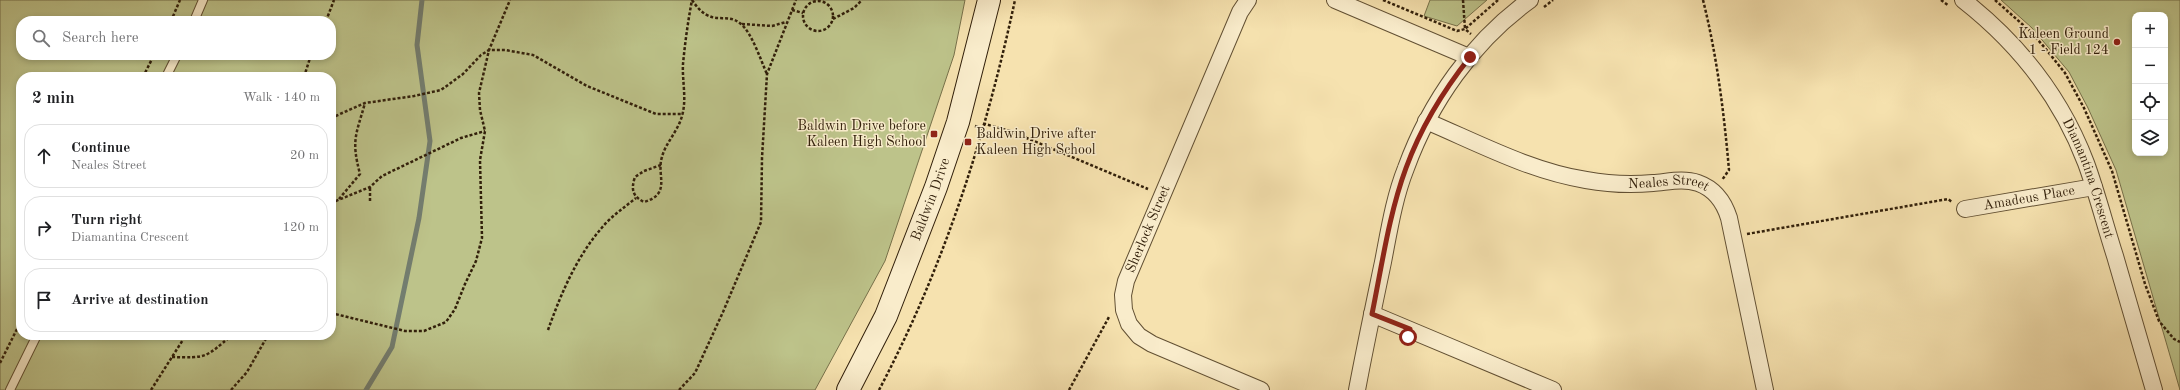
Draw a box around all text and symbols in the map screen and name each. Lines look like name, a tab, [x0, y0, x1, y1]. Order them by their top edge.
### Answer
map controls	[2132, 12, 2168, 156]
button: +	[2132, 12, 2168, 48]
search box	[16, 16, 336, 60]
icon: search	[30, 27, 52, 49]
place label: Kaleen Ground 1 - Field 124	[2018, 27, 2109, 57]
text: Search here	[62, 31, 139, 46]
marker: Kaleen Ground 1 - Field 124	[2112, 37, 2122, 47]
route end	[1461, 48, 1479, 66]
button: −	[2132, 48, 2168, 84]
button: locate	[2132, 84, 2168, 120]
text: 2 min	[32, 90, 75, 107]
text: Walk · 140 m	[243, 91, 320, 104]
street label: Diamantina Crescent	[2060, 116, 2116, 240]
place label: Baldwin Drive before Kaleen High School	[797, 119, 926, 149]
button: layers	[2132, 120, 2168, 156]
place label: Baldwin Drive after Kaleen High School	[976, 127, 1096, 157]
marker: Baldwin Drive before Kaleen High School	[929, 129, 939, 139]
marker: Baldwin Drive after Kaleen High School	[963, 137, 973, 147]
text: Continue	[71, 141, 130, 156]
icon: ahead	[33, 145, 55, 167]
text: 20 m	[290, 149, 319, 162]
street label: Baldwin Drive	[909, 156, 952, 243]
text: Neales Street	[71, 159, 147, 172]
street label: Neales Street	[1628, 173, 1712, 194]
street label: Sherlock Street	[1123, 183, 1173, 275]
street label: Amadeus Place	[1982, 183, 2076, 213]
text: Turn right	[71, 213, 142, 228]
icon: right	[33, 217, 55, 239]
text: 120 m	[282, 221, 319, 234]
text: Diamantina Crescent	[71, 231, 189, 244]
icon: arrive	[33, 289, 55, 311]
text: Arrive at destination	[71, 293, 209, 308]
route start	[1399, 328, 1417, 346]

